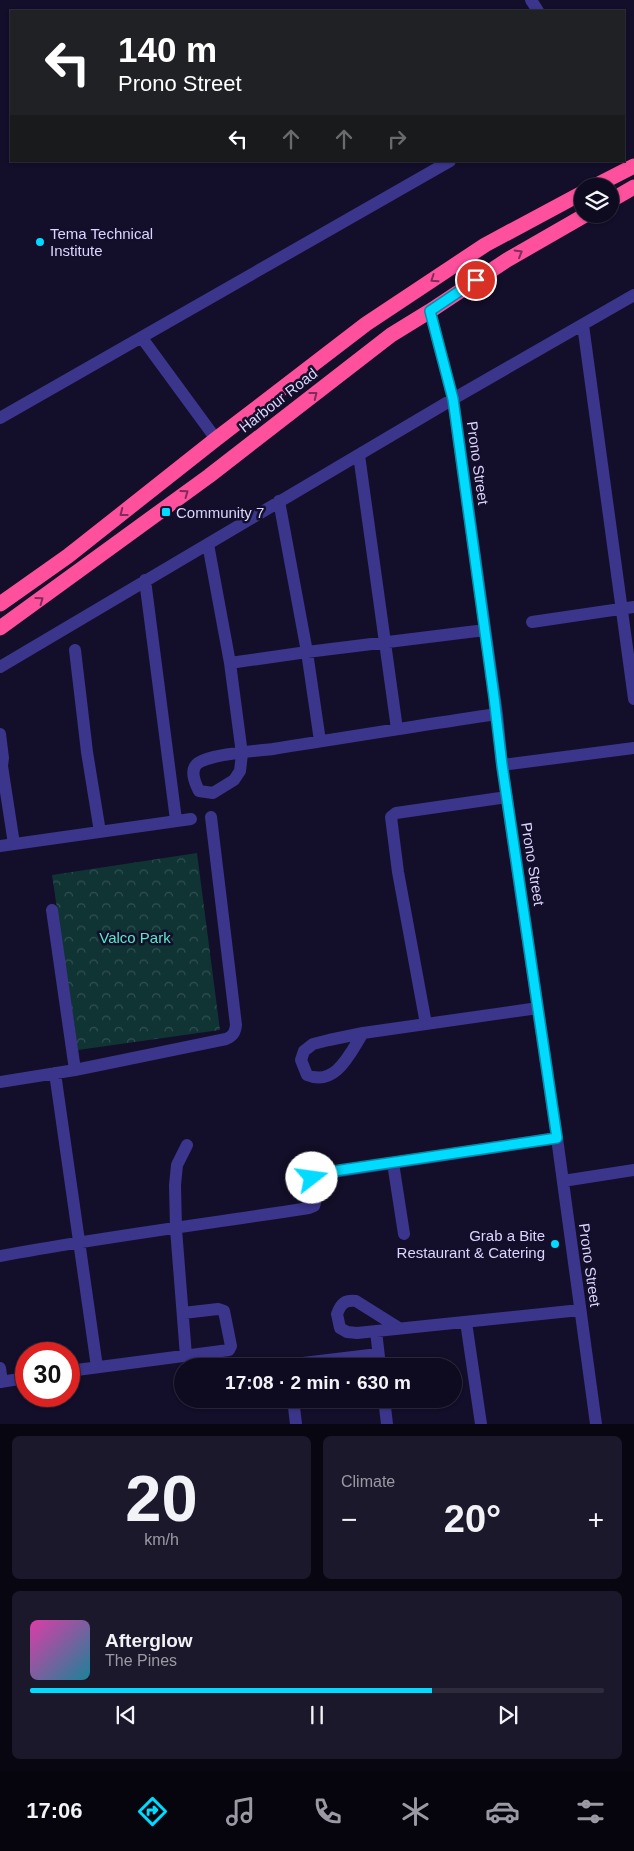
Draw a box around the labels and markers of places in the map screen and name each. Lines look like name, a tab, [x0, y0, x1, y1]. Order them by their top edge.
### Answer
place label: Tema Technical Institute	[50, 225, 153, 259]
marker: Tema Technical Institute	[34, 236, 46, 248]
pin	[455, 259, 497, 301]
place label: Community 7	[176, 504, 264, 521]
marker: Community 7	[160, 506, 172, 518]
place label: Grab a Bite Restaurant & Catering	[397, 1227, 545, 1261]
marker: Grab a Bite Restaurant & Catering	[549, 1238, 561, 1250]

